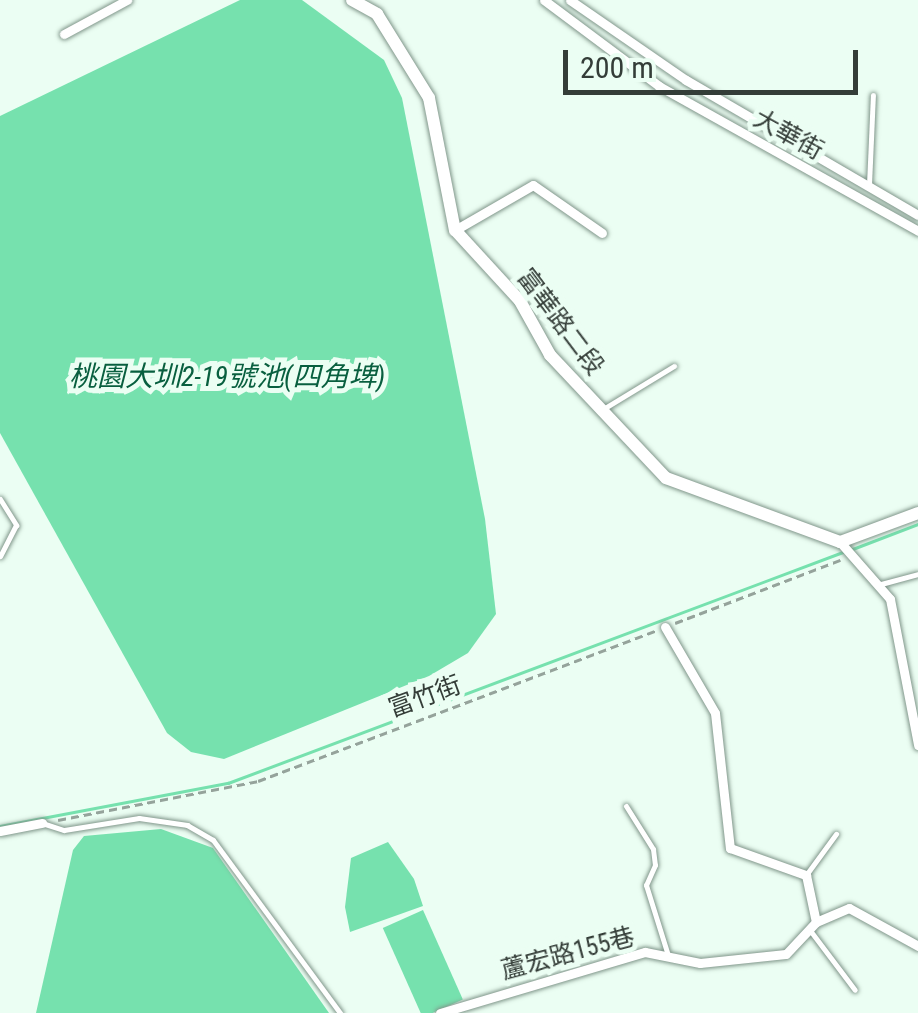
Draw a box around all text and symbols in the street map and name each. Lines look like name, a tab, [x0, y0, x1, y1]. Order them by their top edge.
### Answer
scale bar	[568, 30, 863, 92]
text: 200 m	[580, 50, 654, 85]
street label: 大華街	[748, 104, 828, 166]
street label: 富華路二段	[510, 263, 610, 381]
water label: 桃園大圳2-19號池(四角埤)	[69, 360, 385, 394]
street label: 富竹街	[385, 670, 465, 724]
street label: 蘆宏路155巷	[498, 922, 638, 986]

